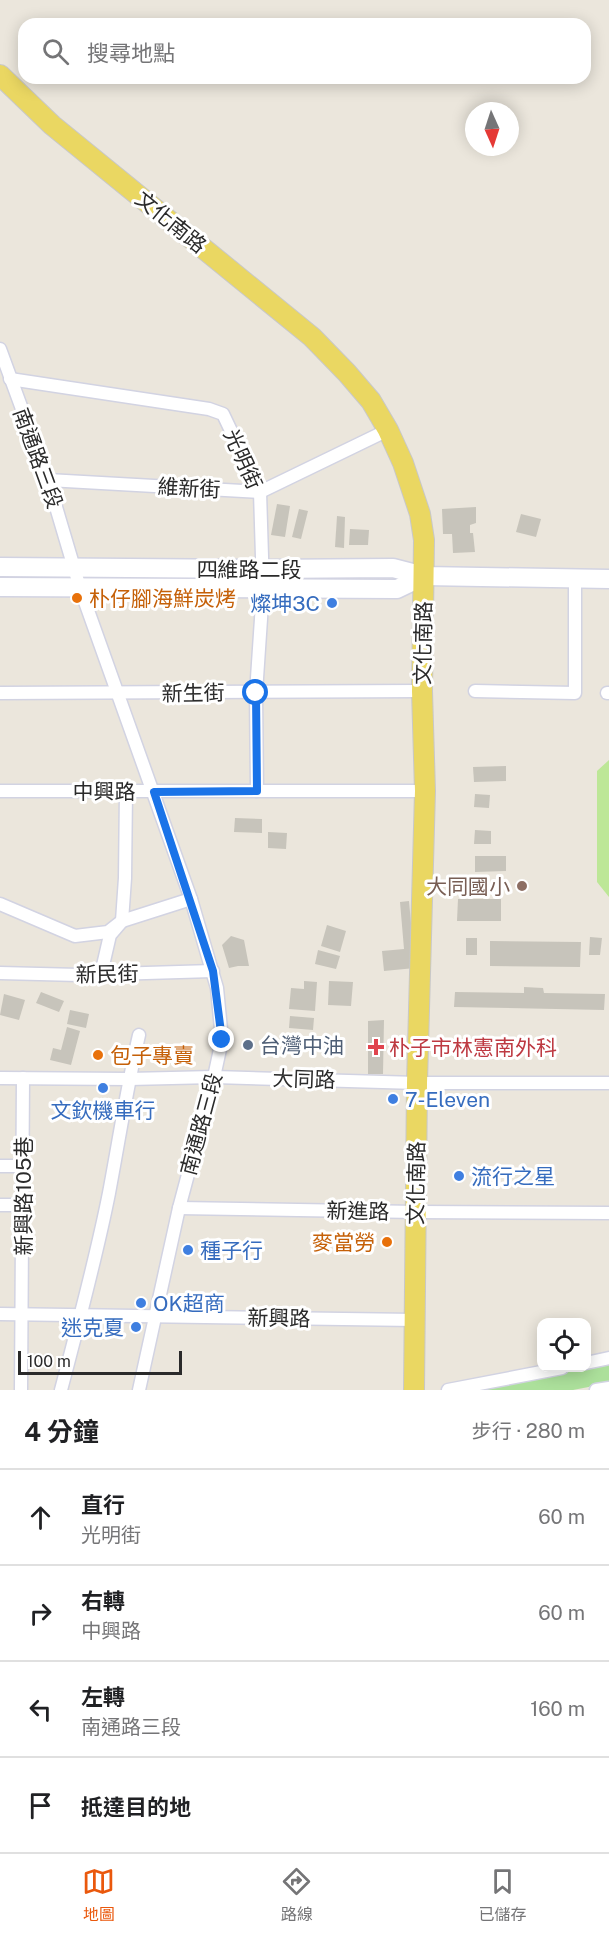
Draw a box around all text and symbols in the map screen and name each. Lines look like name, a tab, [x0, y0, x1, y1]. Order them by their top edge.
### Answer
search box	[18, 18, 591, 84]
icon: search	[39, 35, 72, 68]
text: 搜尋地點	[87, 40, 175, 66]
north arrow	[465, 102, 519, 156]
street label: 文化南路	[130, 186, 212, 258]
street label: 南通路三段	[8, 404, 68, 512]
street label: 光明街	[219, 425, 267, 493]
street label: 維新街	[157, 474, 221, 502]
street label: 四維路二段	[197, 557, 302, 582]
place label: 朴仔腳海鮮炭烤	[89, 586, 236, 611]
marker: 朴仔腳海鮮炭烤	[70, 591, 84, 605]
place label: 燦坤3C	[250, 591, 320, 616]
marker: 燦坤3C	[325, 596, 339, 610]
street label: 文化南路	[410, 601, 436, 685]
route start	[242, 679, 268, 705]
street label: 新生街	[161, 680, 225, 706]
street label: 中興路	[73, 779, 136, 804]
place label: 大同國小	[426, 874, 510, 899]
marker: 大同國小	[515, 879, 529, 893]
street label: 新民街	[75, 961, 139, 987]
route end	[208, 1026, 234, 1052]
place label: 台灣中油	[260, 1033, 344, 1058]
place label: 朴子市林憲南外科	[389, 1035, 557, 1060]
marker: 台灣中油	[241, 1038, 255, 1052]
marker: 朴子市林憲南外科	[367, 1038, 385, 1056]
place label: 包子專賣	[110, 1043, 194, 1068]
marker: 包子專賣	[91, 1048, 105, 1062]
street label: 大同路	[272, 1065, 336, 1093]
street label: 南通路三段	[175, 1070, 227, 1178]
marker: 文欽機車行	[96, 1081, 110, 1095]
place label: 7-Eleven	[405, 1087, 490, 1112]
marker: 7-Eleven	[386, 1092, 400, 1106]
place label: 文欽機車行	[51, 1098, 156, 1123]
street label: 新興路105巷	[11, 1137, 36, 1255]
street label: 文化南路	[403, 1141, 429, 1225]
place label: 流行之星	[471, 1164, 555, 1189]
marker: 流行之星	[452, 1169, 466, 1183]
street label: 新進路	[326, 1198, 390, 1224]
place label: 麥當勞	[312, 1230, 375, 1255]
marker: 麥當勞	[380, 1235, 394, 1249]
place label: 種子行	[200, 1238, 263, 1263]
marker: 種子行	[181, 1243, 195, 1257]
place label: OK超商	[153, 1291, 225, 1316]
marker: OK超商	[134, 1296, 148, 1310]
street label: 新興路	[247, 1305, 311, 1331]
place label: 迷克夏	[61, 1315, 124, 1340]
map controls	[537, 1318, 591, 1372]
button: locate	[537, 1318, 591, 1372]
marker: 迷克夏	[129, 1320, 143, 1334]
scale bar	[18, 1348, 182, 1376]
text: 100 m	[27, 1352, 71, 1371]
text: 4 分鐘	[24, 1416, 99, 1447]
text: 步行 · 280 m	[472, 1419, 585, 1443]
text: 直行	[81, 1492, 125, 1518]
icon: ahead	[24, 1501, 57, 1534]
text: 60 m	[538, 1505, 585, 1529]
text: 光明街	[81, 1523, 141, 1547]
text: 右轉	[81, 1588, 125, 1614]
icon: right	[24, 1597, 57, 1630]
text: 60 m	[538, 1601, 585, 1625]
text: 中興路	[81, 1619, 141, 1643]
text: 左轉	[81, 1684, 125, 1710]
icon: left	[24, 1693, 57, 1726]
text: 160 m	[530, 1697, 585, 1721]
text: 南通路三段	[81, 1715, 181, 1739]
icon: arrive	[24, 1789, 57, 1822]
text: 抵達目的地	[81, 1794, 191, 1820]
tab: 地圖	[82, 1865, 115, 1925]
tab: 路線	[280, 1865, 313, 1925]
tab: 已儲存	[478, 1865, 526, 1925]

